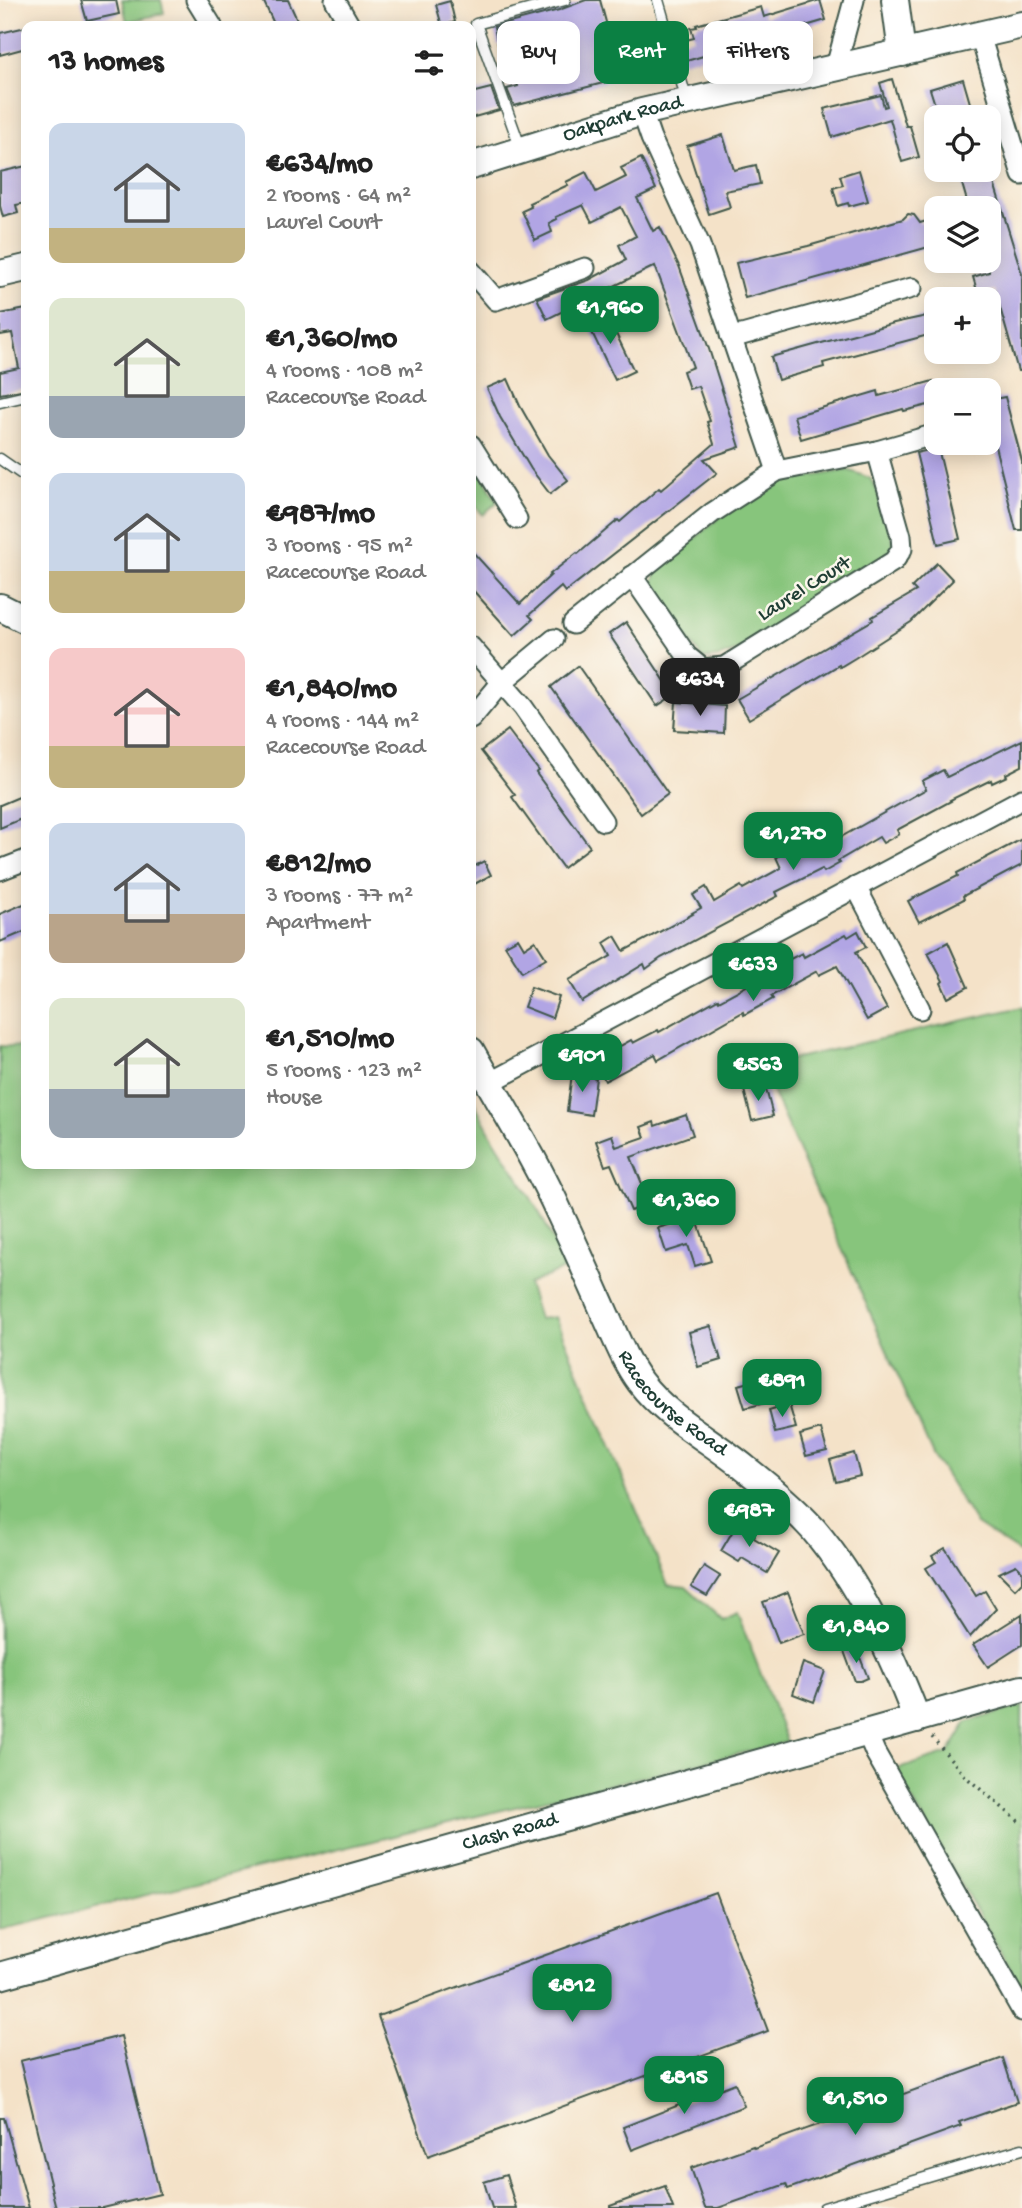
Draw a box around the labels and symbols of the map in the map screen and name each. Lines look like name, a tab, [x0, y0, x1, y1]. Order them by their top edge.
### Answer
street label: Oakpark Road	[560, 90, 687, 149]
pin: €1,960	[553, 286, 667, 346]
street label: Laurel Court	[754, 550, 858, 628]
pin: €634	[659, 658, 741, 718]
pin: €1,270	[736, 812, 850, 872]
pin: €633	[712, 944, 794, 1003]
pin: €901	[541, 1034, 623, 1094]
pin: €563	[717, 1044, 799, 1103]
pin: €1,360	[629, 1180, 743, 1239]
street label: Racecourse Road	[611, 1346, 733, 1464]
pin: €891	[741, 1360, 823, 1419]
pin: €987	[708, 1490, 790, 1549]
pin: €1,840	[799, 1606, 913, 1665]
street label: Clash Road	[460, 1807, 562, 1858]
pin: €812	[531, 1965, 613, 2024]
pin: €815	[643, 2056, 725, 2116]
pin: €1,510	[798, 2078, 912, 2137]

